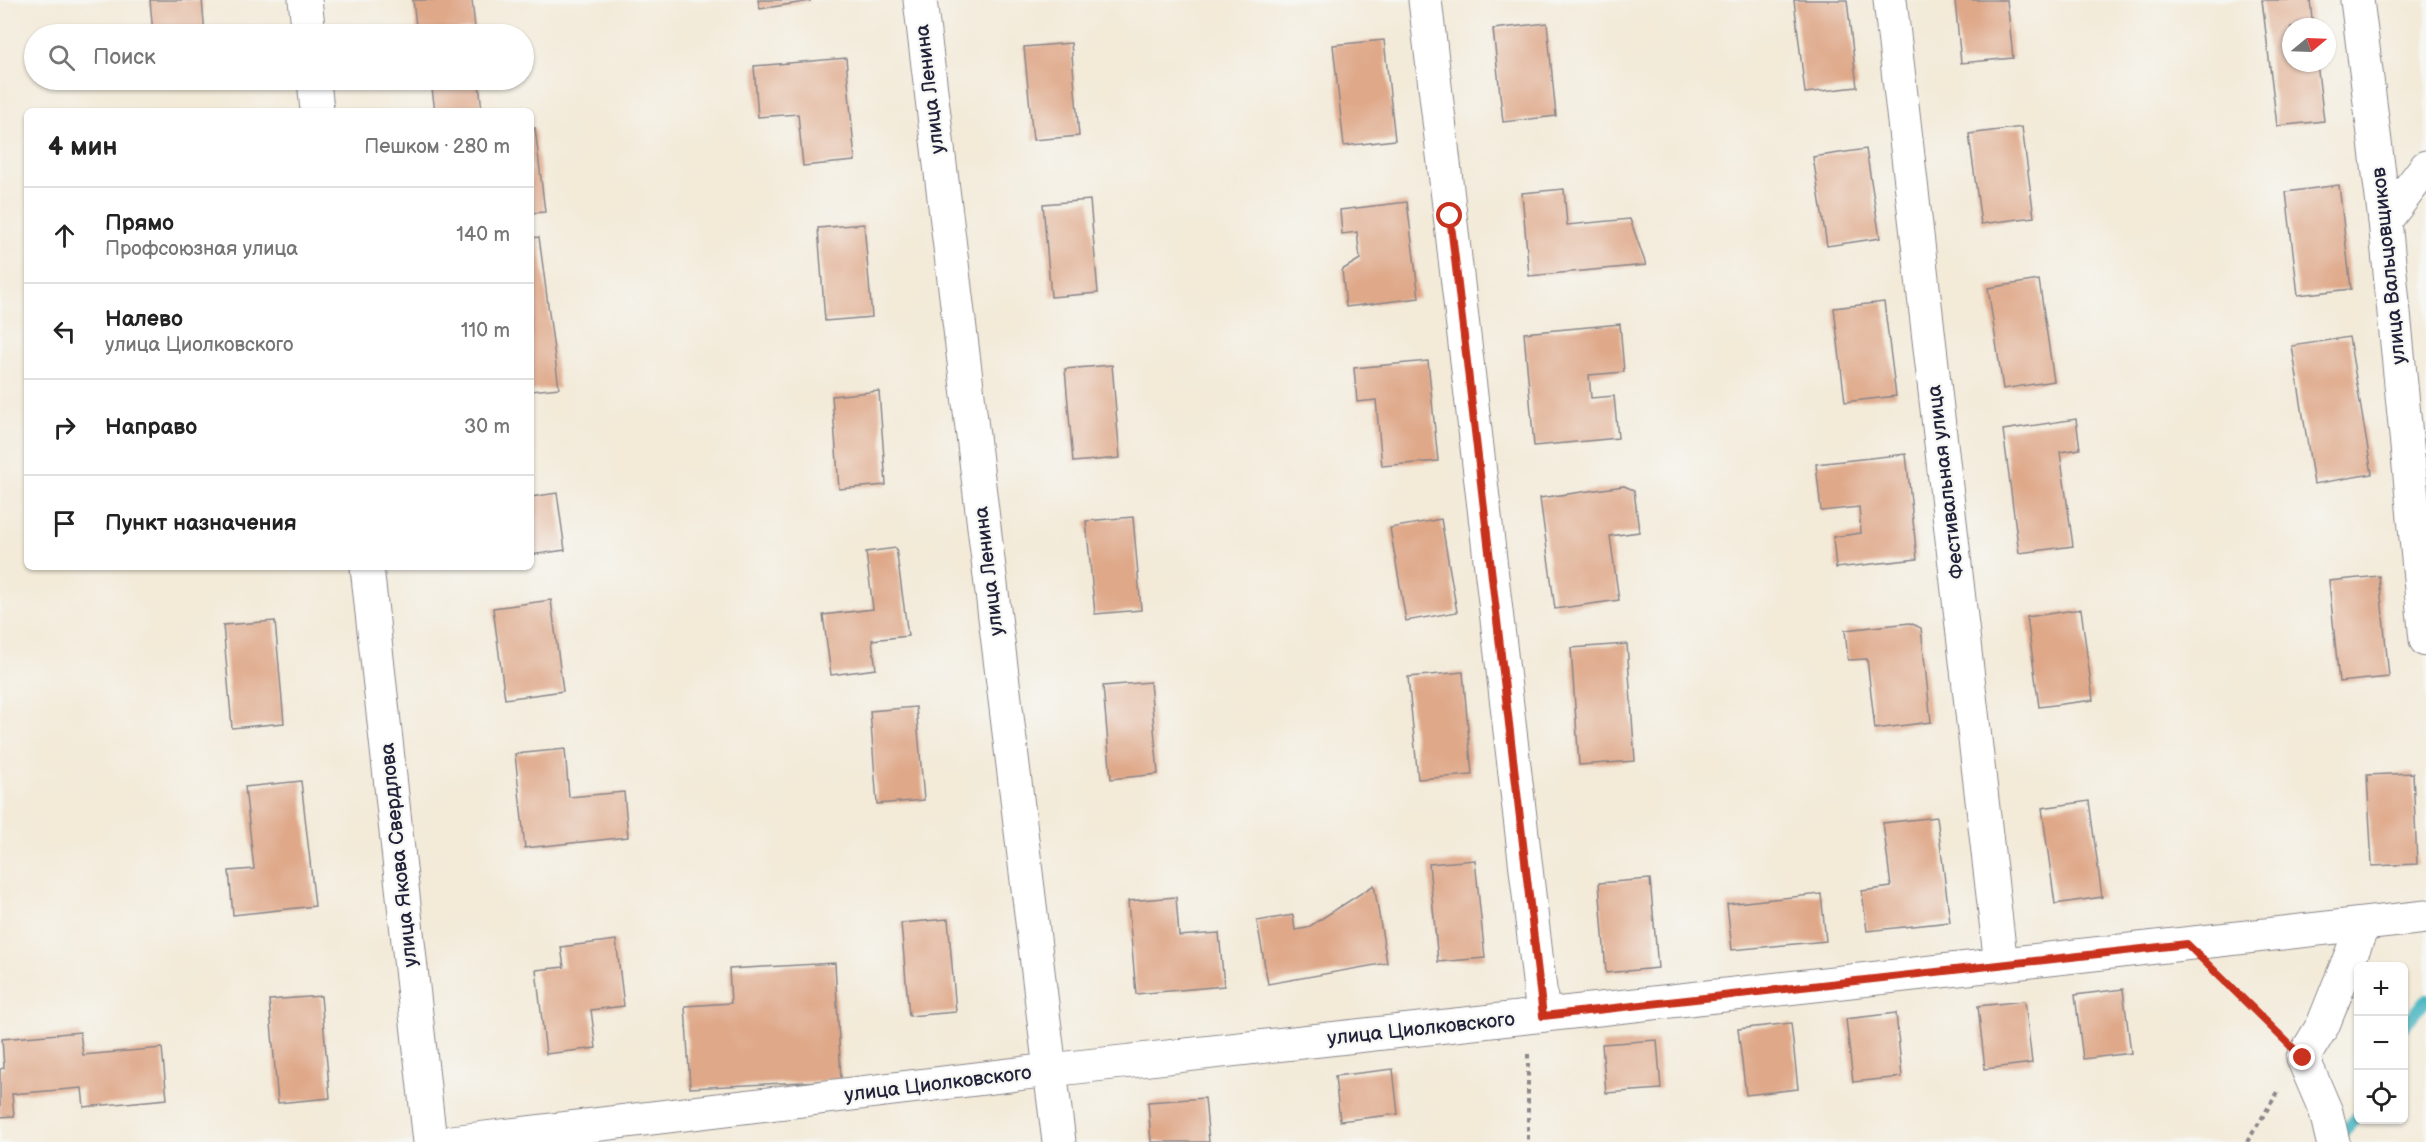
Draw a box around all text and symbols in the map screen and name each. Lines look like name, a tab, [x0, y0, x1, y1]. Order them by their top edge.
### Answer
north arrow	[2282, 18, 2336, 72]
street label: улица Ленина	[910, 23, 950, 155]
search box	[24, 24, 534, 90]
icon: search	[45, 41, 78, 74]
text: Поиск	[93, 44, 156, 71]
text: 4 мин	[48, 132, 117, 163]
text: Пешком · 280 m	[364, 135, 510, 159]
street label: улица Вальцовщиков	[2367, 166, 2411, 366]
route start	[1436, 202, 1462, 228]
text: Прямо	[105, 210, 174, 237]
icon: ahead	[48, 219, 81, 252]
text: 140 m	[456, 223, 510, 247]
text: Профсоюзная улица	[105, 237, 298, 261]
text: Налево	[105, 306, 183, 333]
icon: left	[48, 315, 81, 348]
text: 110 m	[461, 319, 510, 343]
text: улица Циолковского	[105, 333, 293, 357]
street label: Фестивальная улица	[1922, 383, 1970, 580]
icon: right	[48, 411, 81, 444]
text: Направо	[105, 414, 197, 441]
text: 30 m	[464, 415, 510, 439]
street label: улица Ленина	[969, 505, 1009, 637]
icon: arrive	[48, 507, 81, 540]
text: Пункт назначения	[105, 510, 297, 537]
street label: улица Якова Свердлова	[375, 742, 423, 968]
map controls	[2354, 962, 2408, 1124]
button: +	[2354, 962, 2408, 1016]
street label: улица Циолковского	[1326, 1007, 1516, 1051]
button: −	[2354, 1016, 2408, 1070]
route end	[2289, 1044, 2315, 1070]
street label: улица Циолковского	[843, 1061, 1033, 1107]
button: locate	[2354, 1070, 2408, 1124]

